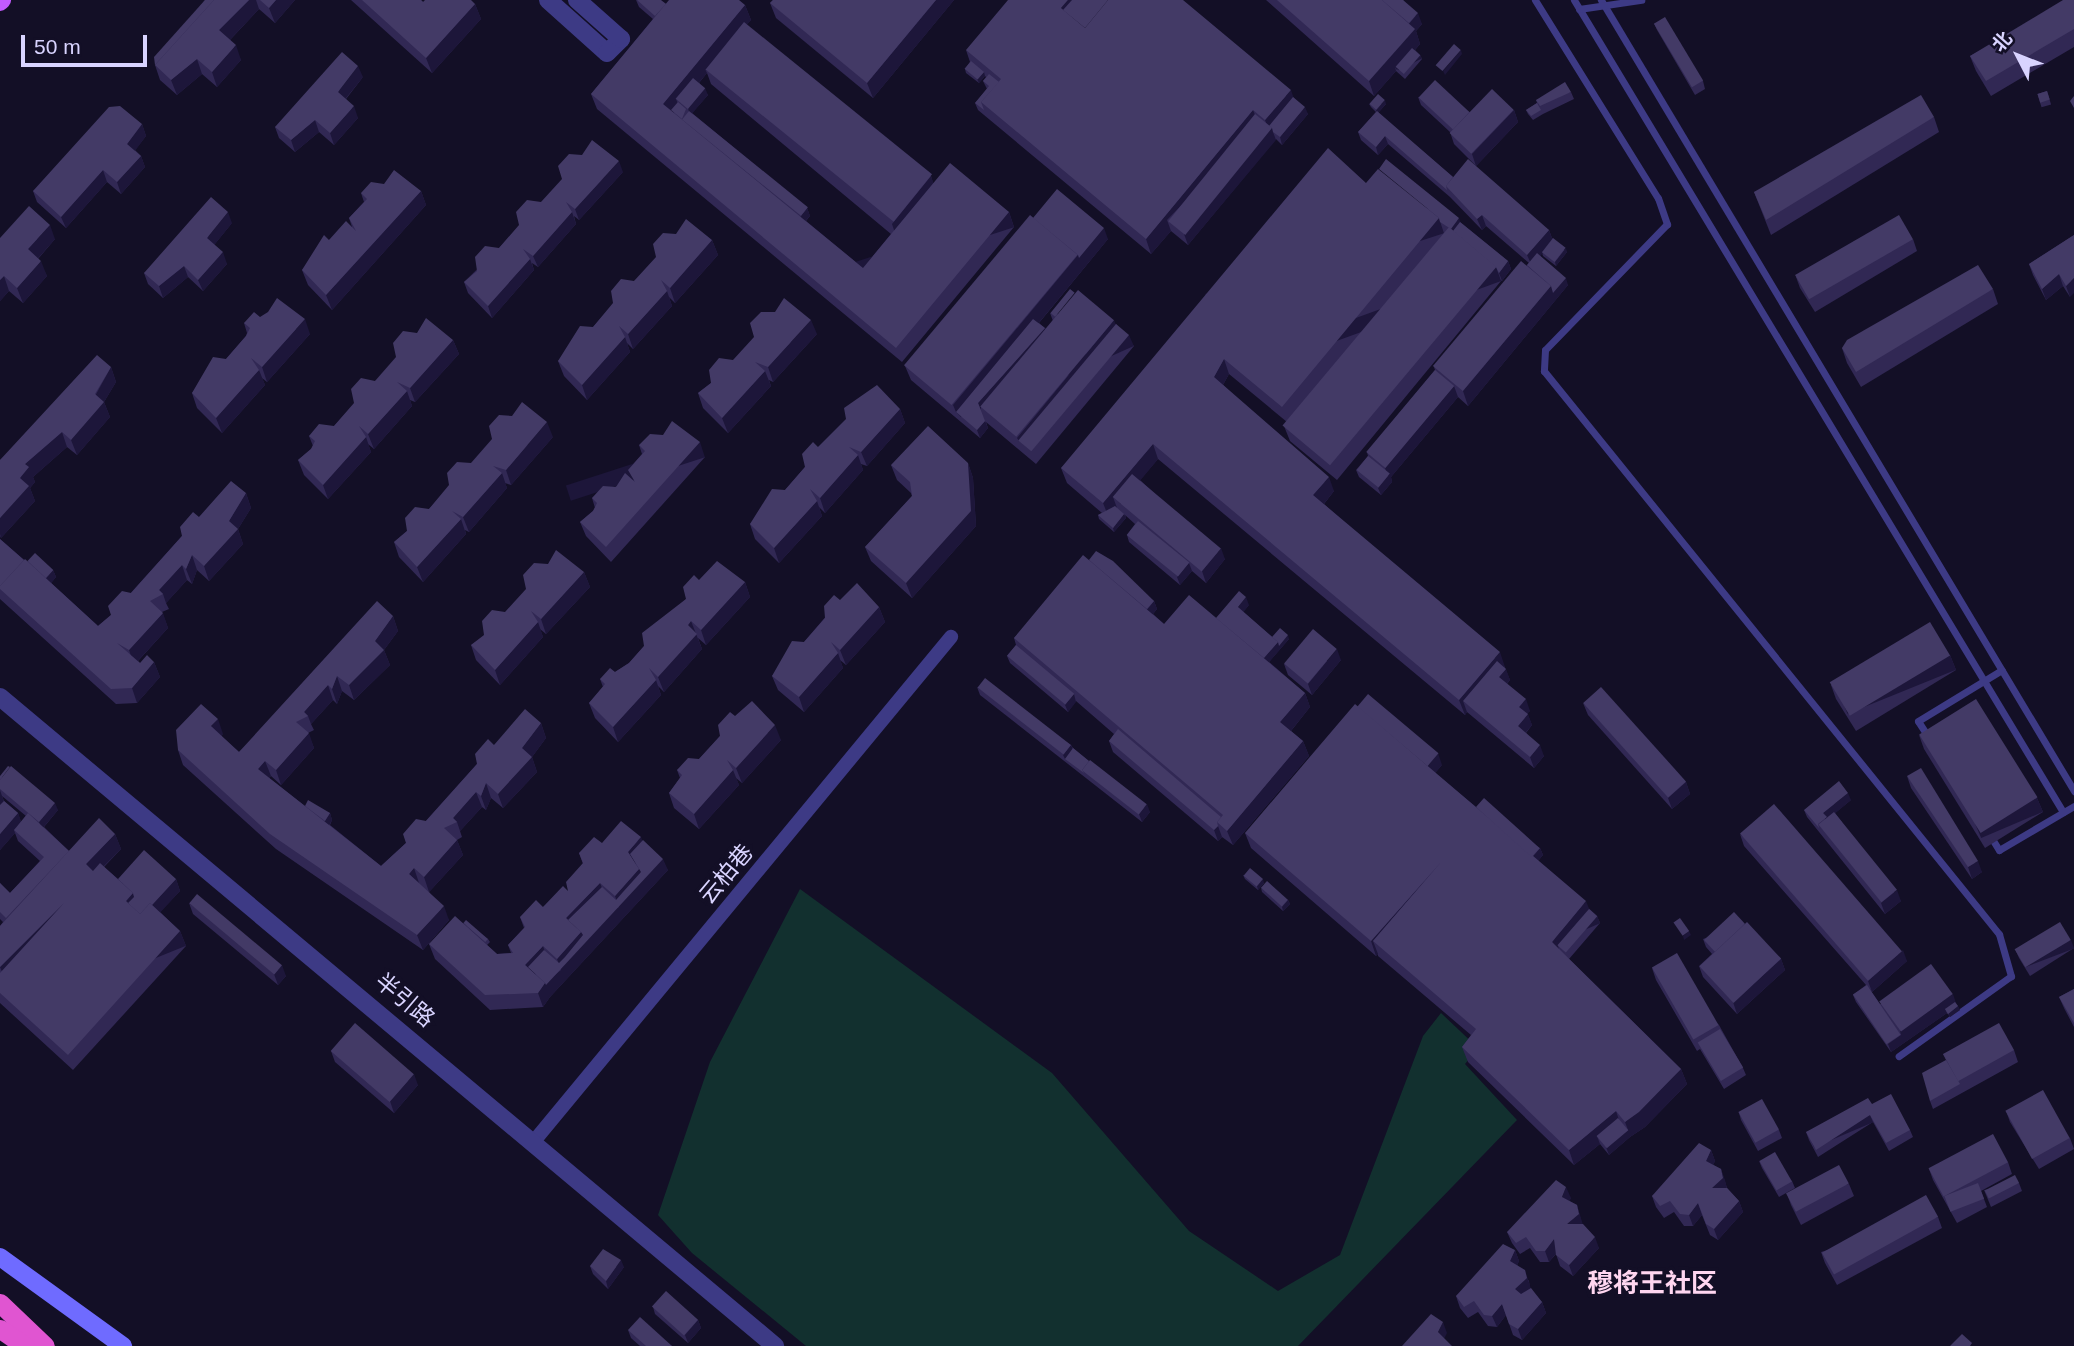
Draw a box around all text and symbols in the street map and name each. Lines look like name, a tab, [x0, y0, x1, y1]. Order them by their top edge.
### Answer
scale bar	[24, 21, 150, 65]
north arrow	[1983, 21, 2053, 91]
text: 北	[1988, 28, 2016, 56]
text: 50 m	[34, 35, 81, 58]
street label: 云柏巷	[693, 839, 759, 909]
street label: 半引路	[370, 967, 440, 1033]
district label: 穆将王社区	[1587, 1268, 1717, 1300]

